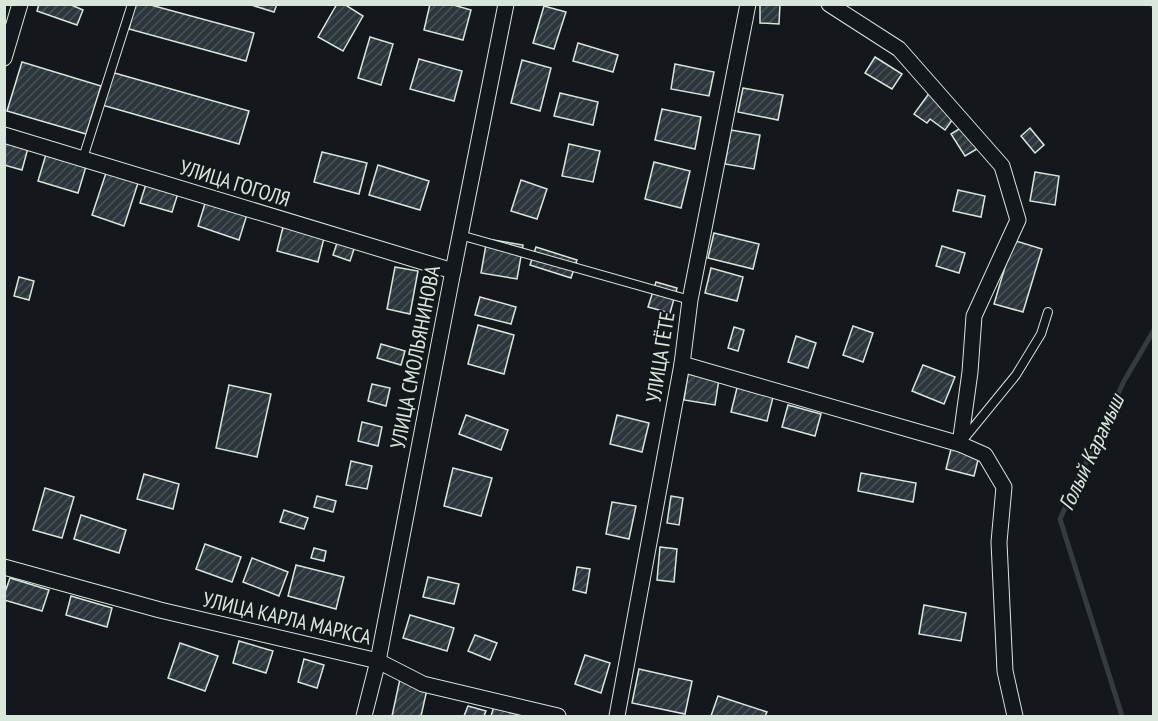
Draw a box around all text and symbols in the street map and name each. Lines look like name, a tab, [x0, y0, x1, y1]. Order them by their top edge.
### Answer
street label: УЛИЦА ГОГОЛЯ	[177, 153, 293, 213]
street label: УЛИЦА СМОЛЬЯНИНОВА	[384, 263, 446, 451]
street label: УЛИЦА ГЁТЕ	[640, 310, 680, 404]
water label: Голый Карамыш	[1052, 388, 1131, 515]
street label: УЛИЦА КАРЛА МАРКСА	[200, 585, 374, 651]

